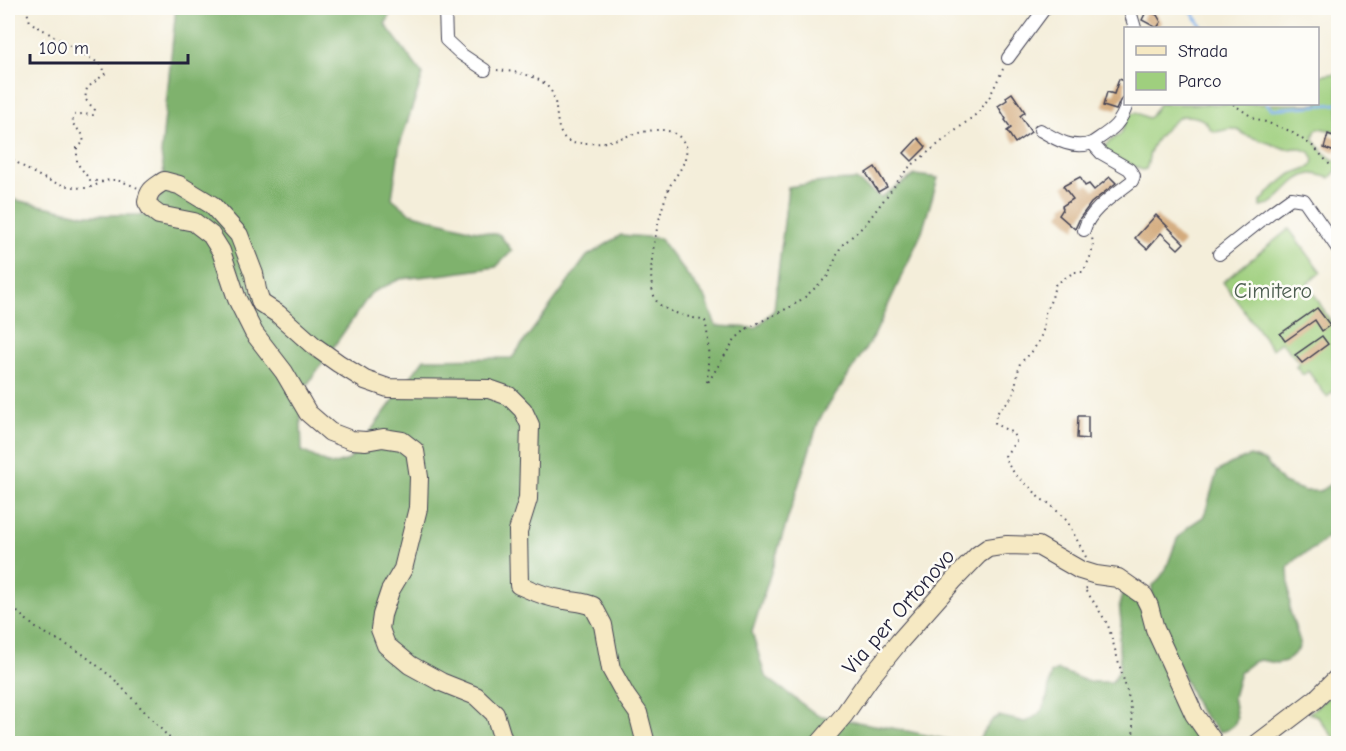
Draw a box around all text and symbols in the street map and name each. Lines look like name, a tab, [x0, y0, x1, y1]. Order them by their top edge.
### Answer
scale bar	[30, 27, 188, 65]
legend	[1124, 27, 1319, 105]
text: 100 m	[39, 38, 89, 59]
text: Strada	[1178, 41, 1228, 62]
text: Parco	[1178, 71, 1221, 92]
park label: Cimitero	[1234, 278, 1312, 304]
street label: Via per Ortonovo	[837, 543, 961, 680]

